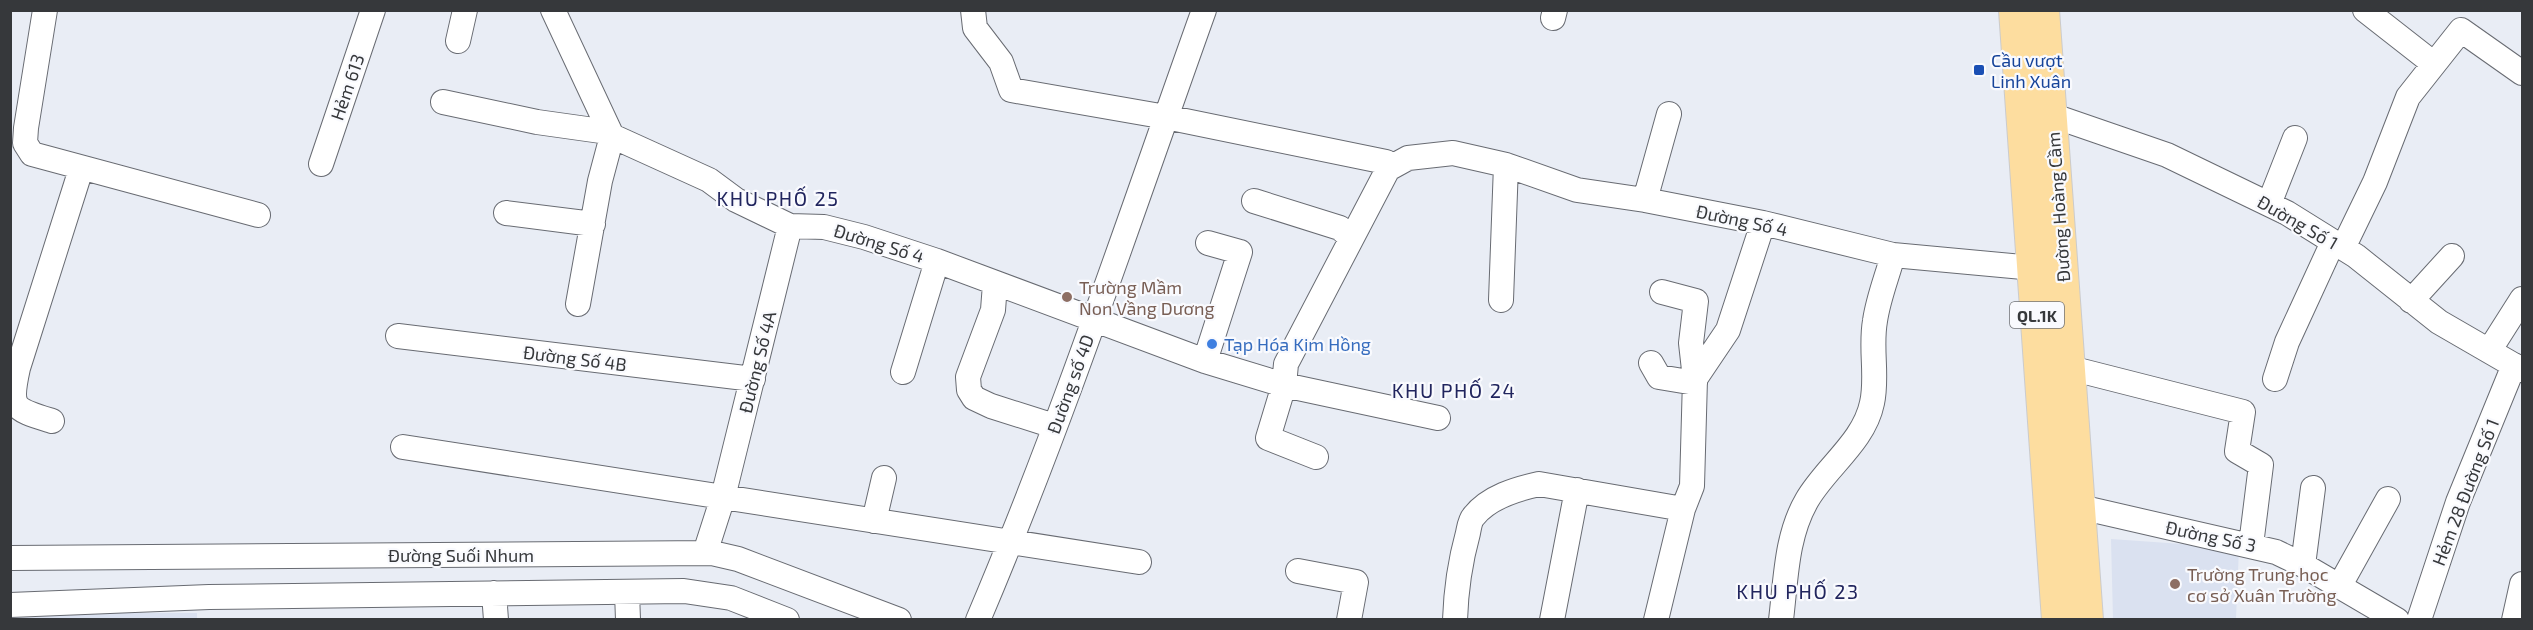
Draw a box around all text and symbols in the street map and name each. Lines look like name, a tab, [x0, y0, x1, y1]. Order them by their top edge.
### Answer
place label: Cầu vượt Linh Xuân	[1991, 49, 2071, 92]
street label: Hẻm 613	[325, 51, 369, 123]
marker: Cầu vượt Linh Xuân	[1972, 63, 1986, 77]
street label: Đường Hoàng Cầm	[2042, 131, 2074, 283]
district label: KHU PHỐ 25	[717, 185, 839, 210]
street label: Đường Số 1	[2254, 190, 2342, 254]
street label: Đường Số 4	[1694, 200, 1790, 240]
street label: Đường Số 4	[831, 219, 927, 267]
place label: Trường Mầm Non Vầng Dương	[1079, 276, 1214, 319]
marker: Trường Mầm Non Vầng Dương	[1060, 290, 1074, 304]
road number: QL.1K	[2010, 302, 2064, 328]
street label: Đường Số 4A	[734, 308, 780, 415]
street label: Đường số 4D	[1042, 331, 1098, 437]
place label: Tạp Hóa Kim Hồng	[1224, 333, 1371, 355]
marker: Tạp Hóa Kim Hồng	[1205, 337, 1219, 351]
street label: Đường Số 4B	[522, 341, 628, 375]
district label: KHU PHỐ 24	[1392, 377, 1516, 402]
street label: Hẻm 28 Đường Số 1	[2427, 415, 2503, 569]
street label: Đường Số 3	[2164, 516, 2258, 556]
street label: Đường Suối Nhum	[388, 544, 534, 566]
place label: Trường Trung học cơ sở Xuân Trường	[2187, 563, 2336, 606]
marker: Trường Trung học cơ sở Xuân Trường	[2168, 577, 2182, 591]
district label: KHU PHỐ 23	[1736, 578, 1860, 603]

